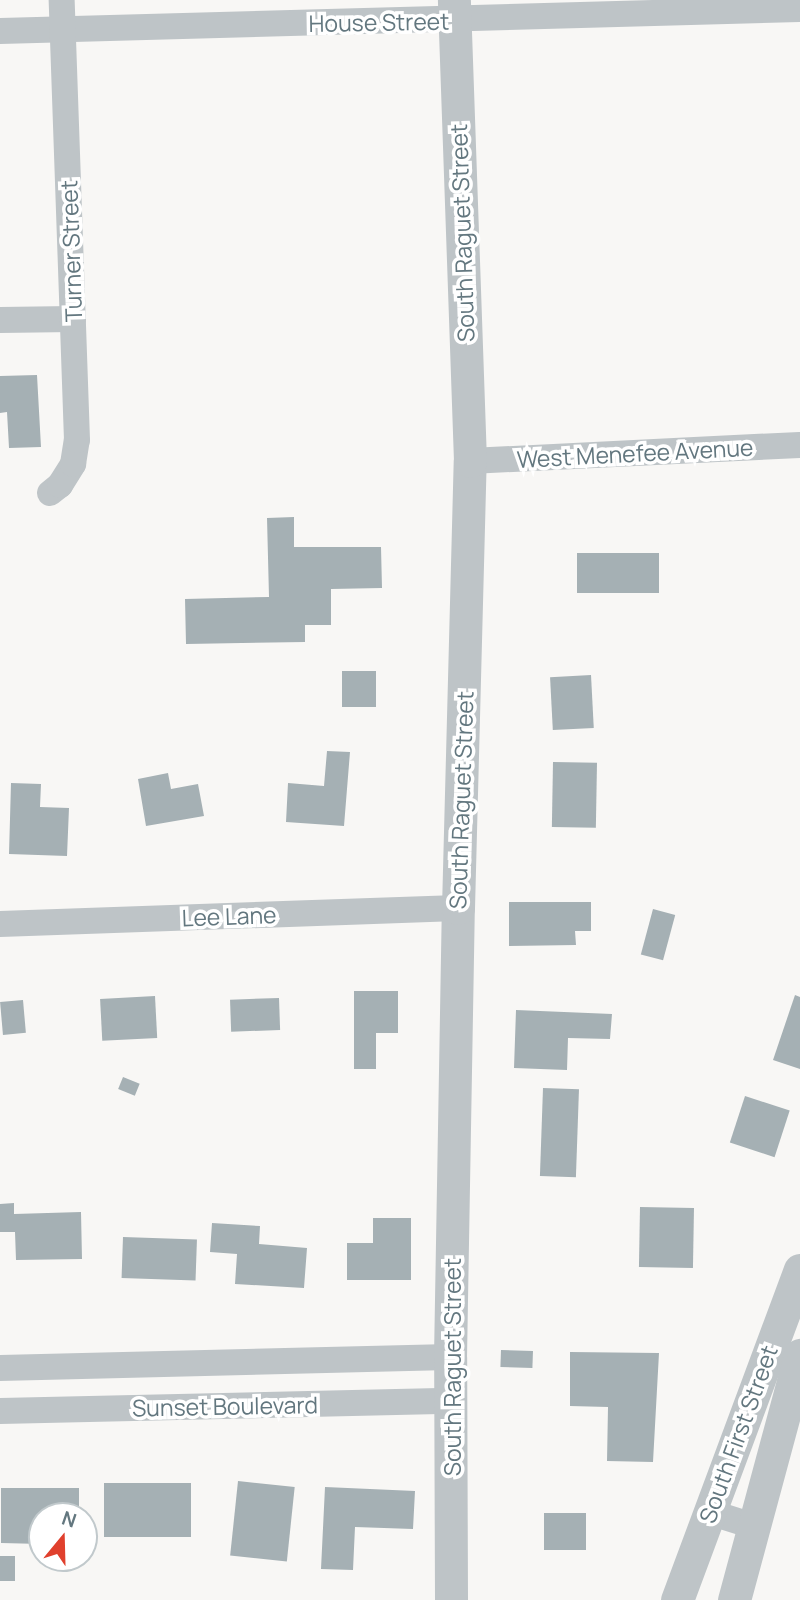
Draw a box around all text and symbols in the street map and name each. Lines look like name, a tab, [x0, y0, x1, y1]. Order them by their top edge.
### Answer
street label: House Street	[308, 7, 450, 37]
street label: South Raguet Street	[444, 123, 480, 343]
street label: Turner Street	[55, 180, 87, 322]
street label: West Menefee Avenue	[516, 433, 754, 473]
street label: South Raguet Street	[443, 690, 479, 910]
street label: Lee Lane	[181, 901, 277, 931]
street label: South Raguet Street	[438, 1258, 466, 1476]
street label: South First Street	[693, 1341, 783, 1527]
street label: Sunset Boulevard	[132, 1391, 318, 1421]
north arrow	[28, 1502, 98, 1572]
text: N	[58, 1505, 80, 1534]

